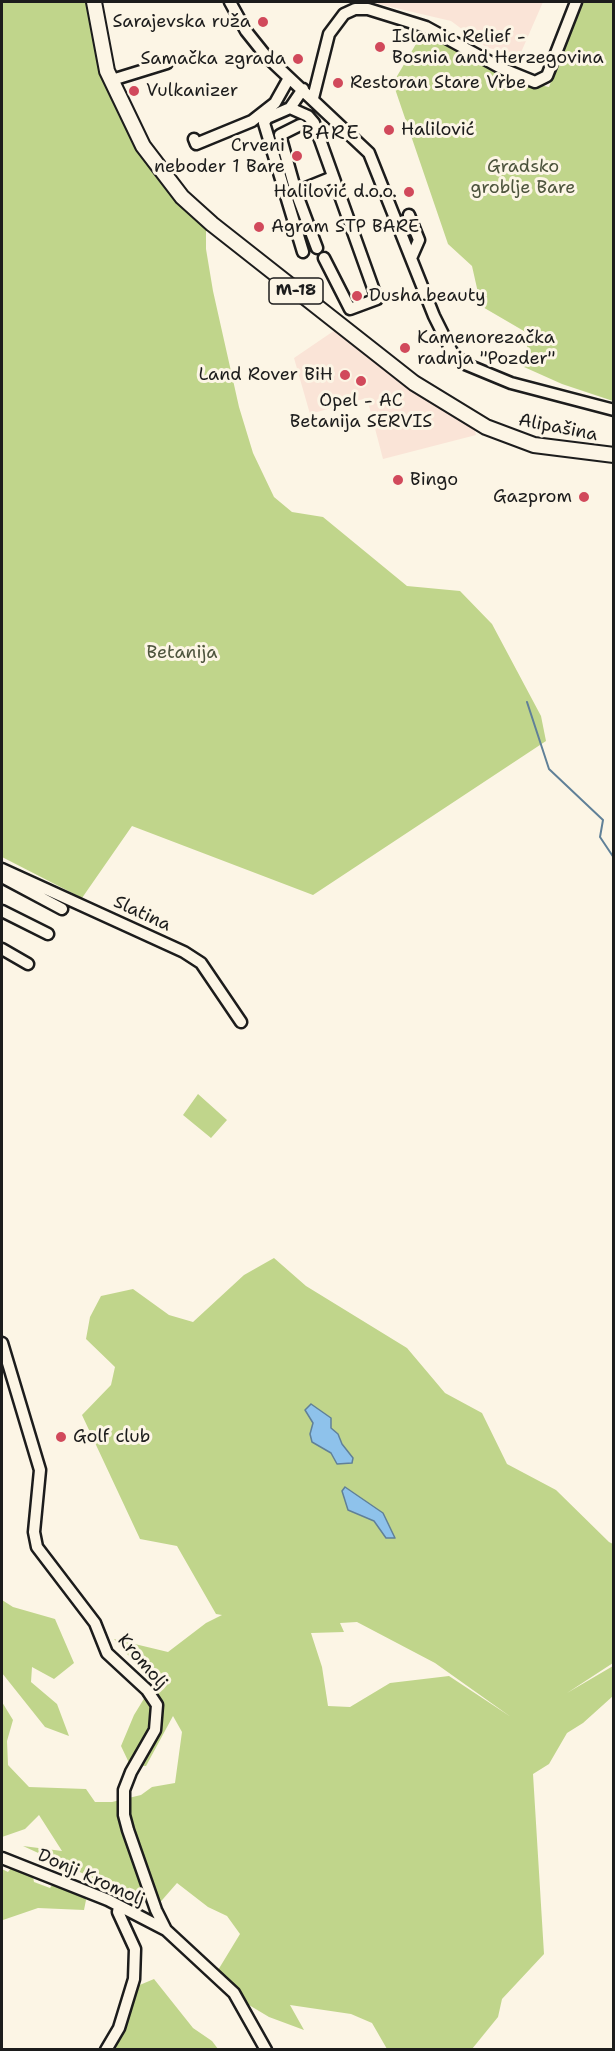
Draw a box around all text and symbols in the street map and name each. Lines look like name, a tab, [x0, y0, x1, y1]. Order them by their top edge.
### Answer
place label: Sarajevska ruža	[113, 11, 251, 33]
marker: Sarajevska ruža	[256, 15, 270, 29]
place label: Islamic Relief - Bosnia and Herzegovina	[392, 26, 604, 68]
marker: Islamic Relief - Bosnia and Herzegovina	[373, 40, 387, 54]
place label: Samačka zgrada	[141, 48, 286, 70]
marker: Samačka zgrada	[291, 52, 305, 66]
place label: Restoran Stare Vrbe	[350, 72, 526, 94]
marker: Restoran Stare Vrbe	[331, 76, 345, 90]
place label: Vulkanizer	[146, 80, 238, 102]
marker: Vulkanizer	[127, 84, 141, 98]
place label: Halilović	[401, 119, 475, 141]
district label: BARE	[302, 122, 360, 146]
marker: Halilović	[382, 123, 396, 137]
place label: Crveni neboder 1 Bare	[154, 135, 285, 178]
marker: Crveni neboder 1 Bare	[290, 149, 304, 163]
park label: Gradsko groblje Bare	[470, 156, 576, 198]
place label: Halilović d.o.o.	[273, 181, 397, 203]
marker: Halilović d.o.o.	[402, 185, 416, 199]
place label: Agram STP BARE	[271, 216, 419, 238]
marker: Agram STP BARE	[252, 220, 266, 234]
road number: M-18	[269, 278, 323, 304]
place label: Dusha.beauty	[369, 285, 486, 307]
marker: Dusha.beauty	[350, 289, 364, 303]
place label: Kamenorezačka radnja "Pozder"	[417, 327, 555, 370]
marker: Kamenorezačka radnja "Pozder"	[398, 341, 412, 355]
place label: Land Rover BiH	[198, 364, 333, 386]
marker: Land Rover BiH	[338, 368, 352, 382]
marker: Opel - AC Betanija SERVIS	[354, 374, 368, 388]
place label: Opel - AC Betanija SERVIS	[290, 390, 432, 432]
street label: Alipašina	[517, 410, 599, 446]
place label: Bingo	[410, 469, 458, 491]
marker: Bingo	[391, 473, 405, 487]
place label: Gazprom	[493, 486, 572, 508]
marker: Gazprom	[577, 490, 591, 504]
park label: Betanija	[147, 642, 217, 664]
street label: Slatina	[110, 891, 174, 937]
place label: Golf club	[73, 1426, 150, 1448]
marker: Golf club	[54, 1430, 68, 1444]
street label: Kromolj	[112, 1630, 172, 1694]
street label: Donji Kromolj	[34, 1845, 148, 1911]

